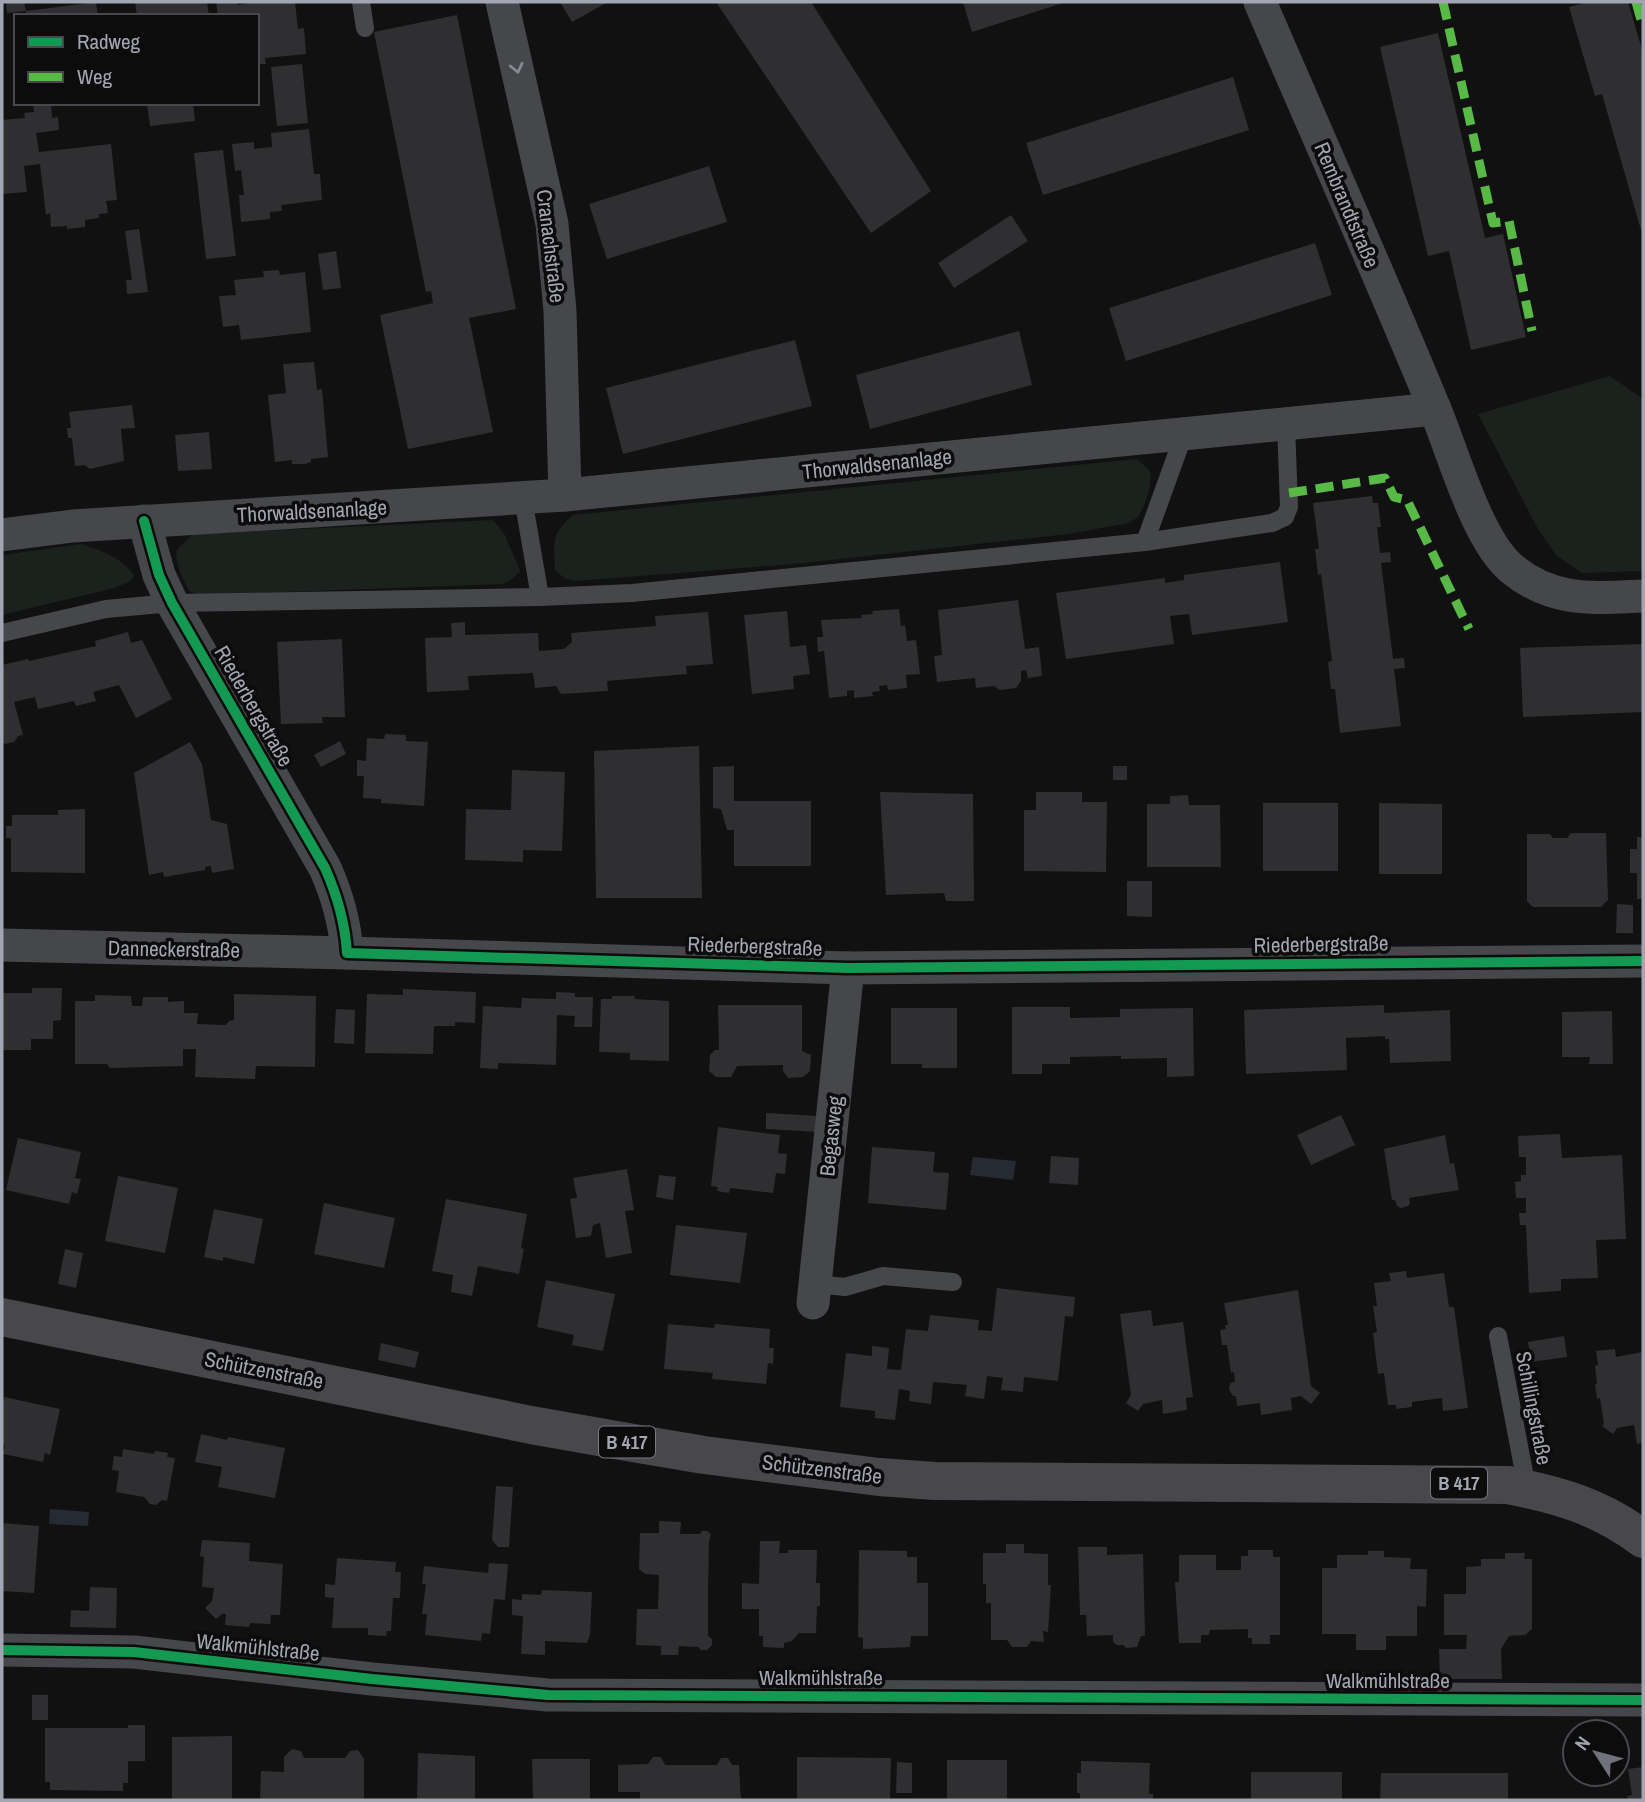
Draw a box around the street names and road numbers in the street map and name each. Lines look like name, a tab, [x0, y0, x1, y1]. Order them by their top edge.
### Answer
street label: Rembrandtstraße	[1307, 138, 1387, 272]
street label: Cranachstraße	[530, 188, 572, 304]
street label: Thorwaldsenanlage	[801, 442, 953, 486]
street label: Thorwaldsenanlage	[236, 493, 388, 529]
street label: Riederbergstraße	[208, 640, 300, 772]
street label: Riederbergstraße	[1253, 928, 1389, 960]
street label: Riederbergstraße	[687, 929, 823, 963]
street label: Danneckerstraße	[108, 933, 240, 965]
street label: Begasweg	[812, 1094, 850, 1178]
street label: Schützenstraße	[202, 1344, 326, 1396]
street label: Schillingstraße	[1509, 1349, 1559, 1467]
road number: B 417	[599, 1426, 655, 1458]
street label: Schützenstraße	[760, 1447, 884, 1491]
road number: B 417	[1431, 1468, 1487, 1498]
street label: Walkmühlstraße	[195, 1626, 321, 1668]
street label: Walkmühlstraße	[759, 1663, 883, 1692]
street label: Walkmühlstraße	[1326, 1666, 1450, 1695]

